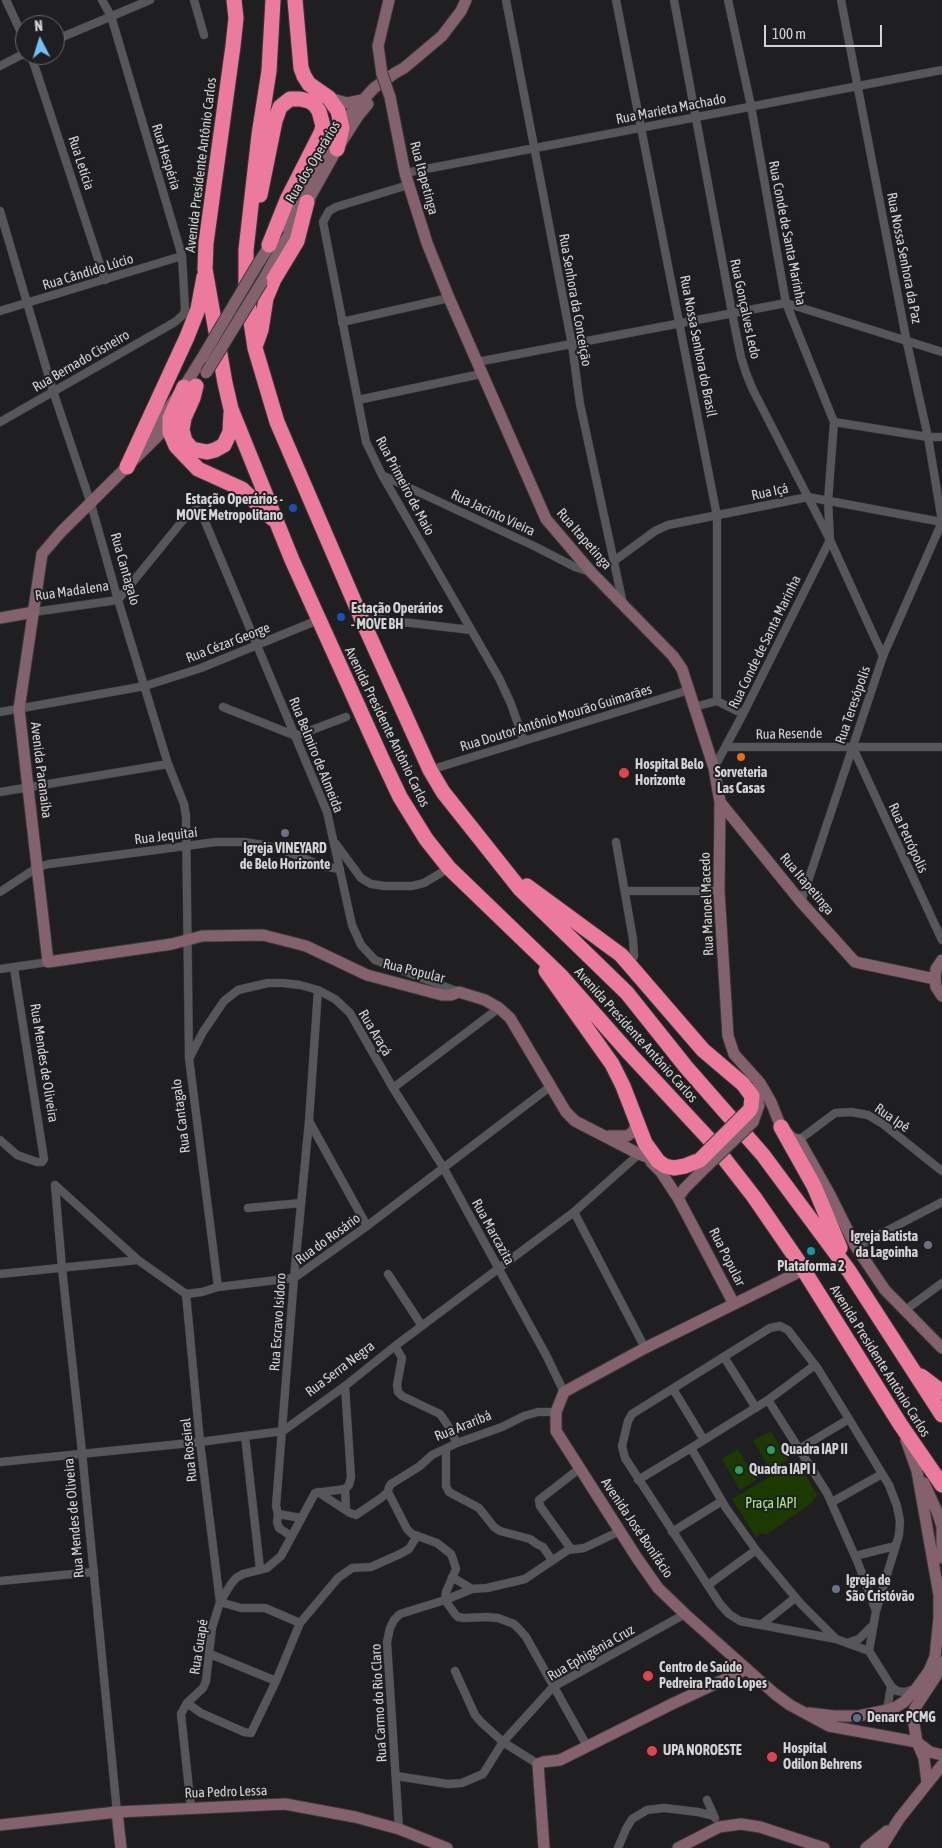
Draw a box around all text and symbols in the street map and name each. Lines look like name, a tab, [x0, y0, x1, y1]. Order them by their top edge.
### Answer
north arrow	[15, 15, 65, 65]
scale bar	[767, 15, 884, 47]
text: N	[34, 18, 44, 34]
text: 100 m	[772, 25, 806, 42]
street label: Avenida Presidente Antônio Carlos	[182, 77, 220, 253]
street label: Rua Marieta Machado	[615, 90, 727, 128]
street label: Rua dos Operários	[282, 118, 344, 206]
street label: Rua Hespéria	[148, 122, 184, 192]
street label: Rua Letícia	[64, 134, 98, 192]
street label: Rua Itapetinga	[406, 139, 442, 217]
street label: Rua Conde de Santa Marinha	[765, 159, 809, 307]
street label: Rua Nossa Senhora da Paz	[883, 191, 925, 325]
street label: Rua Senhora da Conceição	[555, 232, 595, 368]
street label: Rua Cândido Lúcio	[41, 250, 135, 294]
street label: Rua Gonçalves Ledo	[726, 257, 764, 361]
street label: Rua Nossa Senhora do Brasil	[676, 274, 720, 418]
street label: Rua Bernado Cisneiro	[29, 326, 133, 396]
street label: Rua Primeiro de Maio	[372, 434, 438, 538]
street label: Rua Içá	[750, 480, 790, 504]
street label: Rua Jacinto Vieira	[448, 486, 538, 540]
place label: Estação Operários - MOVE Metropolitano	[176, 492, 283, 524]
marker: Estação Operários - MOVE Metropolitano	[287, 502, 299, 514]
street label: Rua Itapetinga	[553, 505, 615, 573]
street label: Rua Cantagalo	[107, 531, 143, 607]
street label: Rua Conde de Santa Marinha	[725, 572, 805, 712]
street label: Rua Madalena	[34, 578, 110, 604]
place label: Estação Operários - MOVE BH	[351, 601, 443, 634]
marker: Estação Operários - MOVE BH	[335, 611, 347, 623]
street label: Rua Cézar George	[184, 619, 272, 667]
street label: Avenida Presidente Antônio Carlos	[341, 644, 433, 810]
street label: Rua Teresópolis	[832, 664, 874, 746]
street label: Rua Doutor Antônio Mourão Guimarães	[458, 681, 654, 755]
street label: Rua Belmiro de Almeida	[285, 695, 347, 815]
street label: Avenida Paranaíba	[27, 721, 55, 819]
street label: Rua Resende	[756, 725, 822, 743]
marker: Sorveteria Las Casas	[735, 751, 747, 763]
place label: Hospital Belo Horizonte	[635, 757, 704, 790]
place label: Sorveteria Las Casas	[715, 765, 767, 798]
marker: Hospital Belo Horizonte	[617, 766, 631, 780]
street label: Rua Petrópolis	[885, 800, 931, 876]
street label: Rua Jequitaí	[134, 824, 198, 848]
marker: Igreja VINEYARD de Belo Horizonte	[279, 827, 291, 839]
place label: Igreja VINEYARD de Belo Horizonte	[240, 841, 330, 874]
street label: Rua Itapetinga	[776, 850, 838, 918]
street label: Rua Manoel Macedo	[697, 852, 717, 956]
street label: Rua Popular	[381, 955, 447, 987]
street label: Avenida Presidente Antônio Carlos	[571, 964, 701, 1106]
street label: Rua Mendes de Oliveira	[26, 1002, 62, 1124]
street label: Rua Araçá	[355, 1007, 395, 1059]
street label: Rua Cantagalo	[168, 1078, 194, 1154]
street label: Rua Ipê	[871, 1100, 913, 1136]
street label: Rua Marcazita	[468, 1196, 518, 1268]
street label: Rua do Rosário	[292, 1210, 364, 1268]
street label: Rua Popular	[705, 1225, 749, 1289]
place label: Igreja Batista da Lagoinha	[850, 1229, 918, 1262]
marker: Igreja Batista da Lagoinha	[922, 1239, 934, 1251]
marker: Plataforma 2	[805, 1245, 817, 1257]
place label: Plataforma 2	[777, 1259, 845, 1275]
street label: Rua Escravo Isidoro	[266, 1272, 290, 1372]
street label: Avenida Presidente Antônio Carlos	[826, 1282, 934, 1440]
street label: Rua Serra Negra	[302, 1338, 378, 1400]
street label: Rua Araribá	[432, 1407, 494, 1445]
street label: Rua Roseiral	[177, 1417, 201, 1483]
place label: Quadra IAP II	[781, 1442, 848, 1458]
marker: Quadra IAP II	[765, 1444, 777, 1456]
street label: Rua Mendes de Oliveira	[60, 1457, 88, 1579]
place label: Quadra IAPI I	[749, 1462, 816, 1478]
marker: Quadra IAPI I	[733, 1464, 745, 1476]
street label: Avenida José Bonifácio	[597, 1475, 677, 1581]
park label: Praça IAPI	[745, 1496, 797, 1512]
place label: Igreja de São Cristóvão	[846, 1573, 915, 1605]
marker: Igreja de São Cristóvão	[830, 1583, 842, 1595]
street label: Rua Guapé	[186, 1618, 212, 1676]
street label: Rua Ephigênia Cruz	[545, 1621, 637, 1685]
street label: Rua Carmo do Rio Claro	[368, 1643, 390, 1763]
place label: Centro de Saúde Pedreira Prado Lopes	[659, 1660, 767, 1692]
marker: Centro de Saúde Pedreira Prado Lopes	[641, 1669, 655, 1683]
place label: Denarc PCMG	[867, 1710, 936, 1726]
marker: Denarc PCMG	[851, 1712, 863, 1724]
place label: Hospital Odilon Behrens	[783, 1741, 862, 1774]
place label: UPA NOROESTE	[663, 1743, 742, 1759]
marker: UPA NOROESTE	[645, 1744, 659, 1758]
marker: Hospital Odilon Behrens	[765, 1750, 779, 1764]
street label: Rua Pedro Lessa	[184, 1782, 268, 1802]

